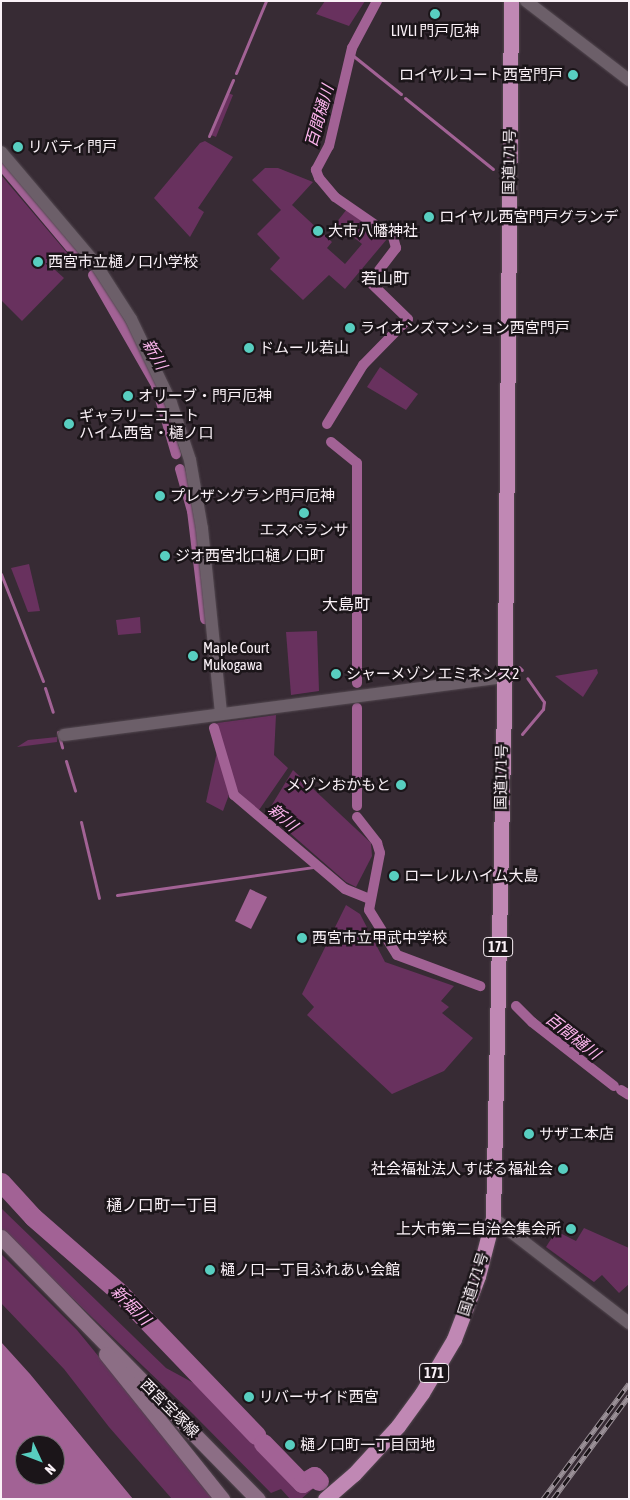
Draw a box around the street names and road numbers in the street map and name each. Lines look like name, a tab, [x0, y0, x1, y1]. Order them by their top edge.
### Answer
street label: 国道171号	[499, 129, 519, 195]
street label: 国道171号	[491, 744, 511, 810]
road number: 171	[483, 936, 513, 959]
street label: 国道171号	[454, 1250, 492, 1318]
road number: 171	[419, 1362, 449, 1385]
street label: 西宮宝塚線	[137, 1375, 203, 1441]

